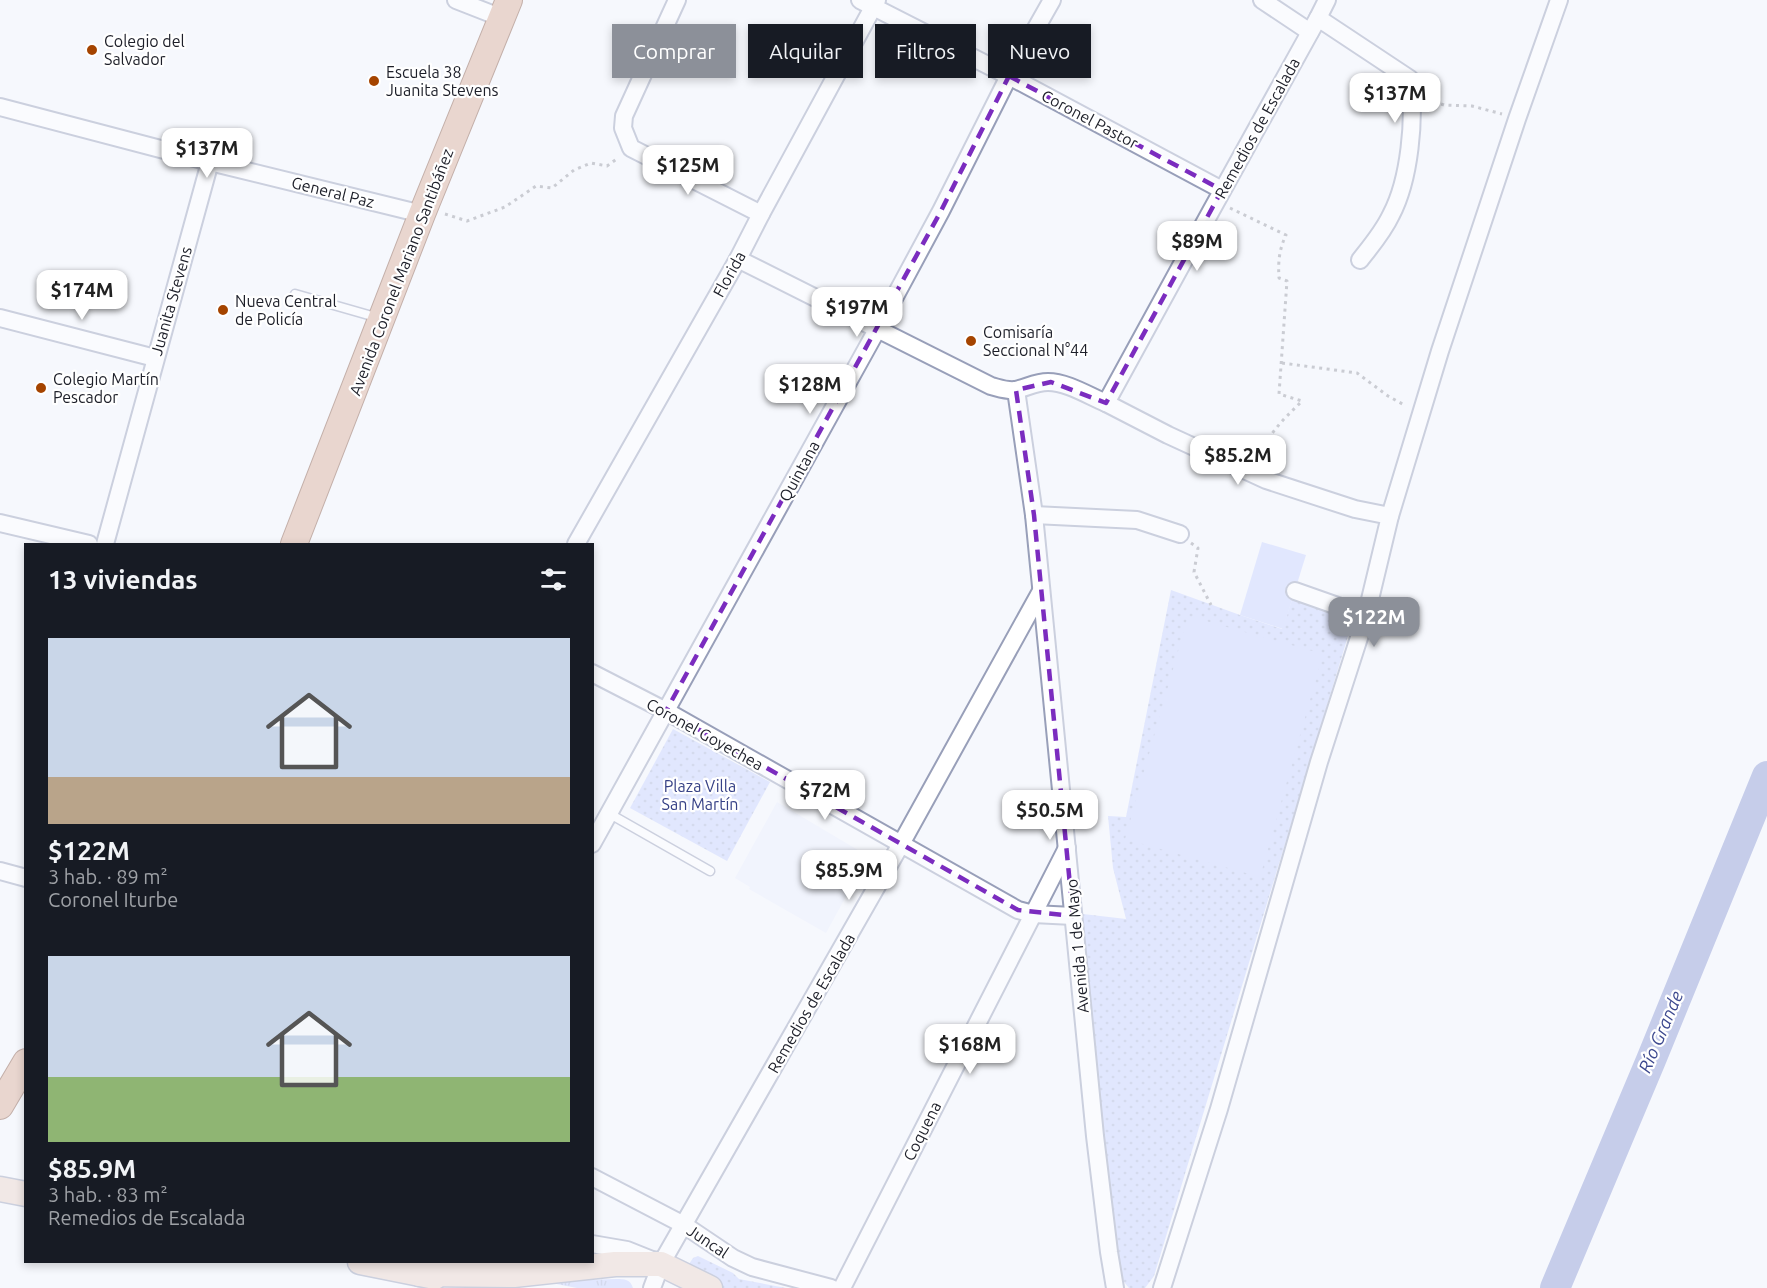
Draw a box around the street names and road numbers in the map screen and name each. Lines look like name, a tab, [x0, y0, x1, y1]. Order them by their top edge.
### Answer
street label: Remedios de Escalada	[1211, 55, 1303, 201]
street label: Coronel Pastor	[1039, 86, 1141, 152]
street label: Avenida Coronel Mariano Santibáñez	[346, 146, 456, 398]
street label: General Paz	[290, 173, 376, 211]
street label: Juanita Stevens	[147, 244, 195, 358]
street label: Florida	[709, 248, 749, 300]
street label: Quintana	[775, 438, 823, 504]
street label: Coronel Goyechea	[644, 695, 766, 773]
street label: Avenida 1 de Mayo	[1062, 878, 1092, 1014]
street label: Remedios de Escalada	[764, 930, 858, 1076]
street label: Coquena	[899, 1098, 945, 1164]
street label: Juncal	[684, 1221, 732, 1261]

